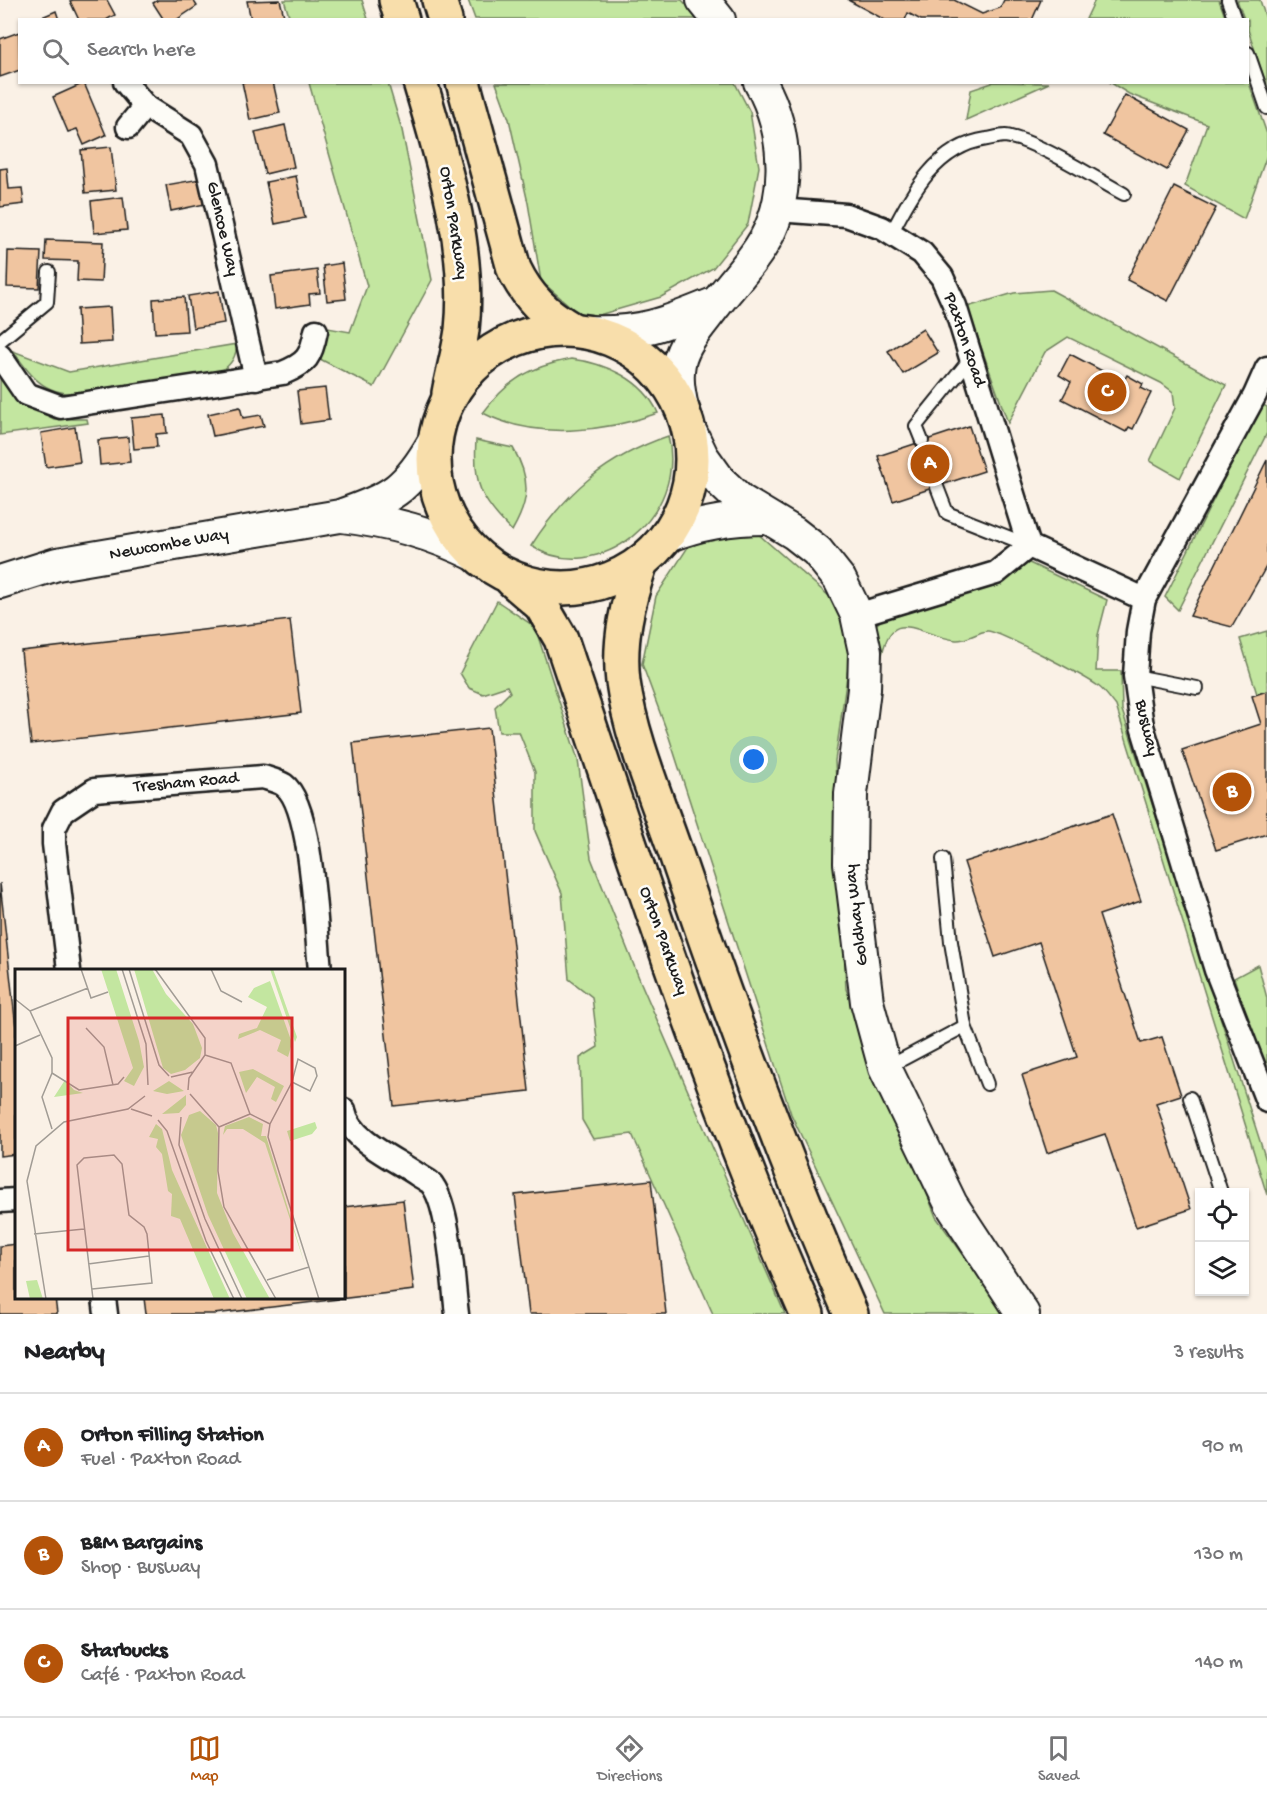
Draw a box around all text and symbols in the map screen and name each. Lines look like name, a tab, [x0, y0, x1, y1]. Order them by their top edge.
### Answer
search box	[18, 18, 1249, 84]
icon: search	[39, 35, 72, 68]
text: Search here	[87, 38, 195, 64]
street label: Orton Parkway	[434, 165, 472, 281]
street label: Glencoe Way	[201, 180, 243, 278]
street label: Paxton Road	[938, 289, 990, 391]
pin: C	[1088, 370, 1126, 414]
pin: A	[910, 442, 950, 486]
street label: Newcombe Way	[108, 524, 230, 566]
street label: Busway	[1129, 697, 1163, 758]
your location	[739, 745, 768, 774]
street label: Tresham Road	[132, 768, 241, 798]
pin: B	[1212, 770, 1252, 814]
street label: Goldhay Way	[840, 863, 874, 967]
street label: Orton Parkway	[634, 884, 692, 998]
inset map	[15, 969, 345, 1299]
map controls	[1195, 1188, 1249, 1296]
button: locate	[1195, 1188, 1249, 1242]
button: layers	[1195, 1242, 1249, 1296]
text: Nearby	[24, 1338, 105, 1369]
text: 3 results	[1174, 1342, 1243, 1365]
text: Orton Filling Station	[81, 1423, 264, 1449]
text: A	[38, 1436, 49, 1459]
text: 90 m	[1203, 1436, 1243, 1459]
text: Fuel · Paxton Road	[81, 1449, 240, 1472]
text: B&M Bargains	[81, 1531, 202, 1557]
text: B	[38, 1544, 49, 1567]
text: 130 m	[1194, 1544, 1243, 1567]
text: Shop · Busway	[81, 1557, 200, 1580]
text: Starbucks	[81, 1639, 168, 1665]
text: C	[38, 1652, 49, 1675]
text: 140 m	[1195, 1652, 1243, 1675]
text: Café · Paxton Road	[81, 1665, 244, 1688]
tab: Map	[188, 1732, 221, 1787]
tab: Directions	[597, 1732, 662, 1787]
tab: Saved	[1038, 1732, 1079, 1787]

